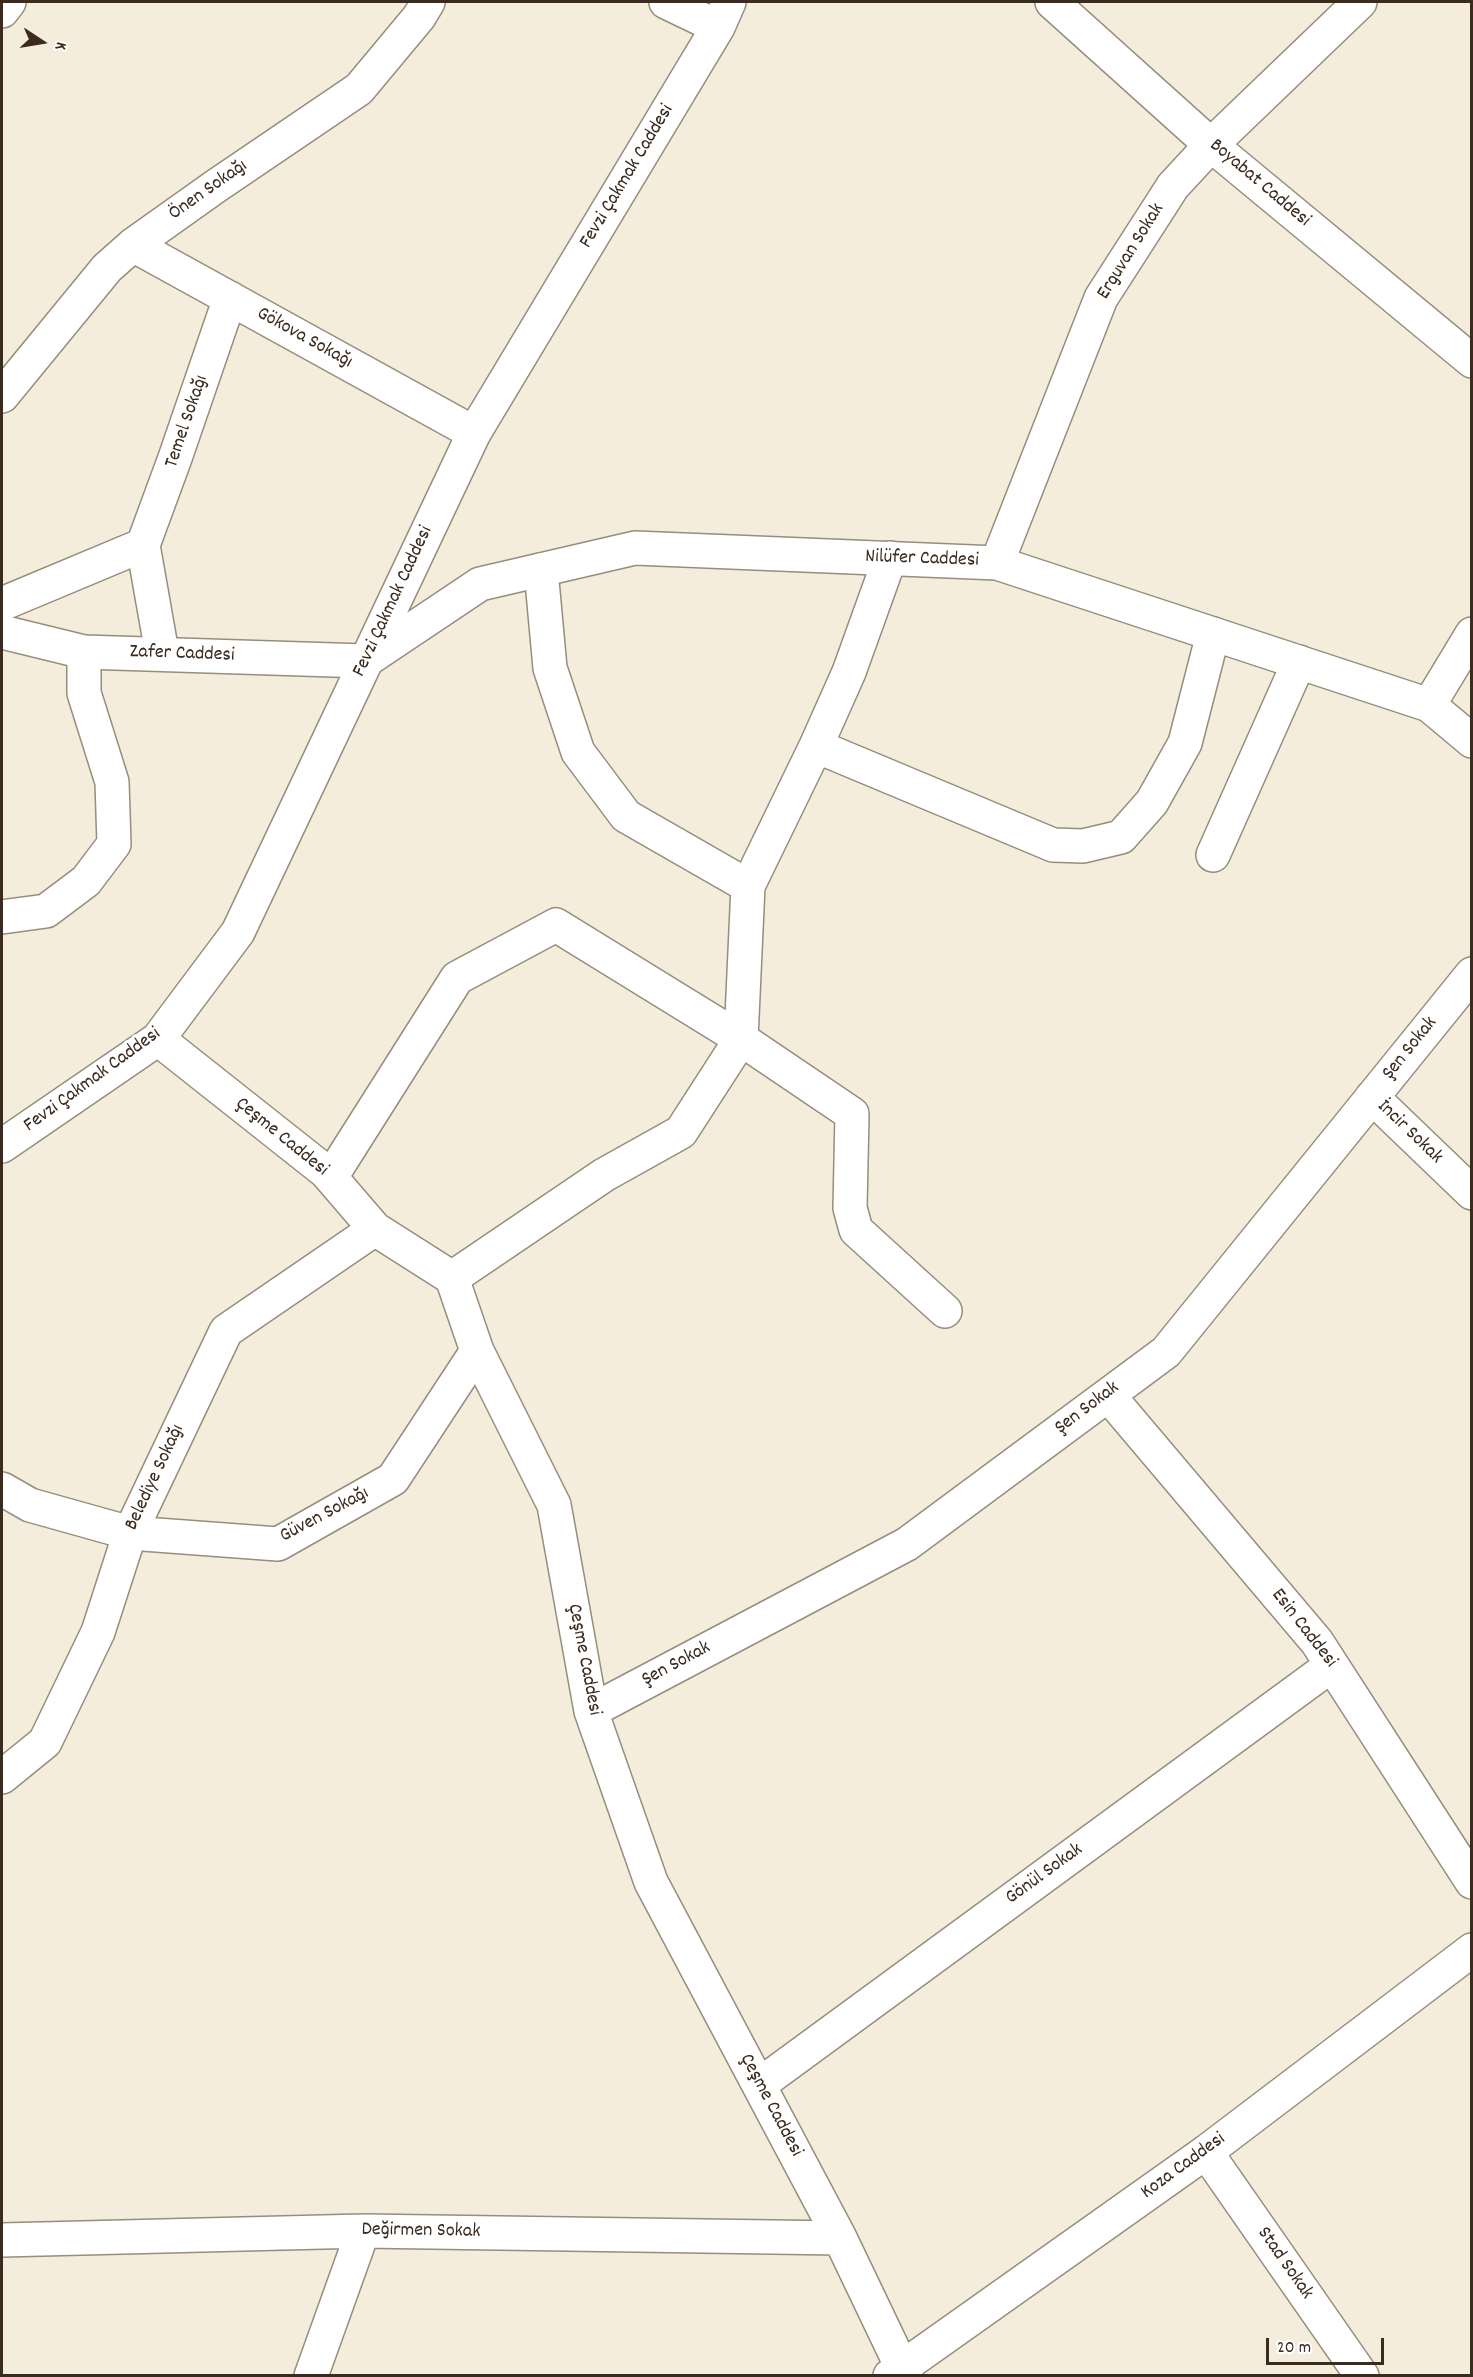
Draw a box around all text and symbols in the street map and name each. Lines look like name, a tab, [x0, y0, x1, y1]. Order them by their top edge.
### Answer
north arrow	[12, 12, 72, 72]
text: K	[48, 40, 72, 52]
street label: Fevzi Çakmak Caddesi	[576, 101, 680, 253]
street label: Boyabat Caddesi	[1204, 135, 1314, 233]
street label: Önen Sokağı	[165, 155, 253, 227]
street label: Erguvan Sokak	[1093, 199, 1171, 305]
street label: Gökova Sokağı	[252, 303, 356, 375]
street label: Temel Sokağı	[161, 373, 215, 471]
street label: Fevzi Çakmak Caddesi	[349, 523, 439, 681]
street label: Nilüfer Caddesi	[865, 546, 979, 574]
street label: Zafer Caddesi	[129, 641, 235, 669]
street label: Şen Sokak	[1378, 1013, 1444, 1085]
street label: Fevzi Çakmak Caddesi	[20, 1023, 166, 1139]
street label: Çeşme Caddesi	[230, 1093, 332, 1183]
street label: İncir Sokak	[1371, 1096, 1447, 1170]
street label: Şen Sokak	[1051, 1377, 1125, 1441]
street label: Belediye Sokağı	[121, 1421, 191, 1535]
street label: Güven Sokağı	[276, 1483, 374, 1549]
street label: Esin Caddesi	[1265, 1585, 1341, 1673]
street label: Çeşme Caddesi	[560, 1602, 606, 1718]
street label: Şen Sokak	[639, 1637, 715, 1693]
street label: Gönül Sokak	[1002, 1839, 1088, 1911]
street label: Çeşme Caddesi	[733, 2051, 807, 2161]
street label: Koza Caddesi	[1137, 2128, 1231, 2206]
street label: Değirmen Sokak	[361, 2219, 481, 2245]
street label: Stad Sokak	[1250, 2223, 1318, 2305]
scale bar	[1269, 2326, 1388, 2364]
text: 20 m	[1277, 2336, 1311, 2361]

